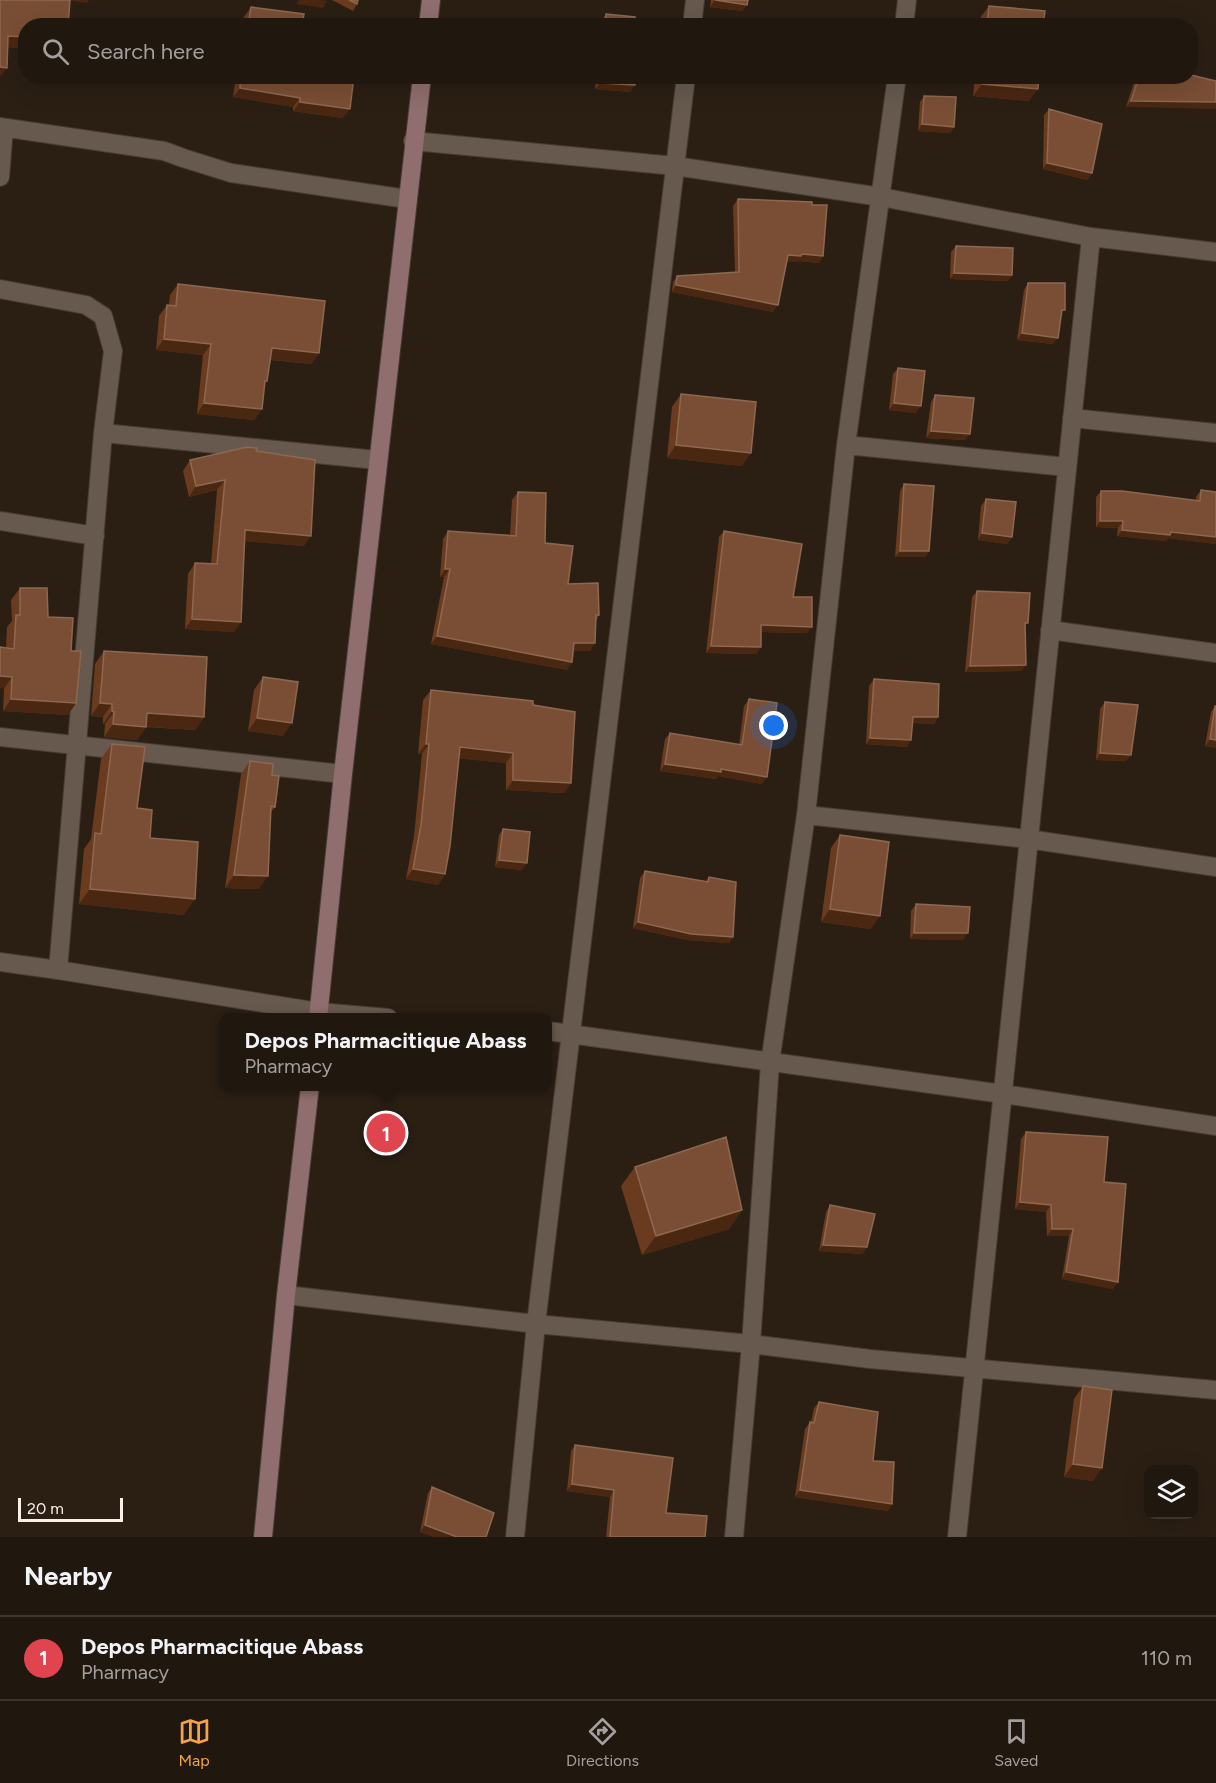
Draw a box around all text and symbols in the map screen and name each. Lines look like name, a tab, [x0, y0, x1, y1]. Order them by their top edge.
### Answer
search box	[18, 18, 1198, 84]
icon: search	[39, 35, 72, 68]
text: Search here	[87, 38, 205, 65]
your location	[759, 711, 788, 740]
popup	[219, 1013, 552, 1091]
text: Depos Pharmacitique Abass	[244, 1027, 527, 1054]
text: Pharmacy	[244, 1054, 332, 1078]
pin: 1	[366, 1110, 406, 1156]
map controls	[1144, 1465, 1198, 1519]
button: layers	[1144, 1465, 1198, 1519]
scale bar	[18, 1495, 123, 1522]
text: 20 m	[27, 1499, 64, 1518]
text: Nearby	[24, 1560, 112, 1592]
text: Depos Pharmacitique Abass	[81, 1633, 363, 1660]
text: 1	[39, 1646, 48, 1670]
text: 110 m	[1141, 1646, 1192, 1670]
text: Pharmacy	[81, 1660, 169, 1684]
tab: Map	[178, 1715, 211, 1770]
tab: Directions	[566, 1715, 639, 1770]
tab: Saved	[994, 1715, 1038, 1770]

